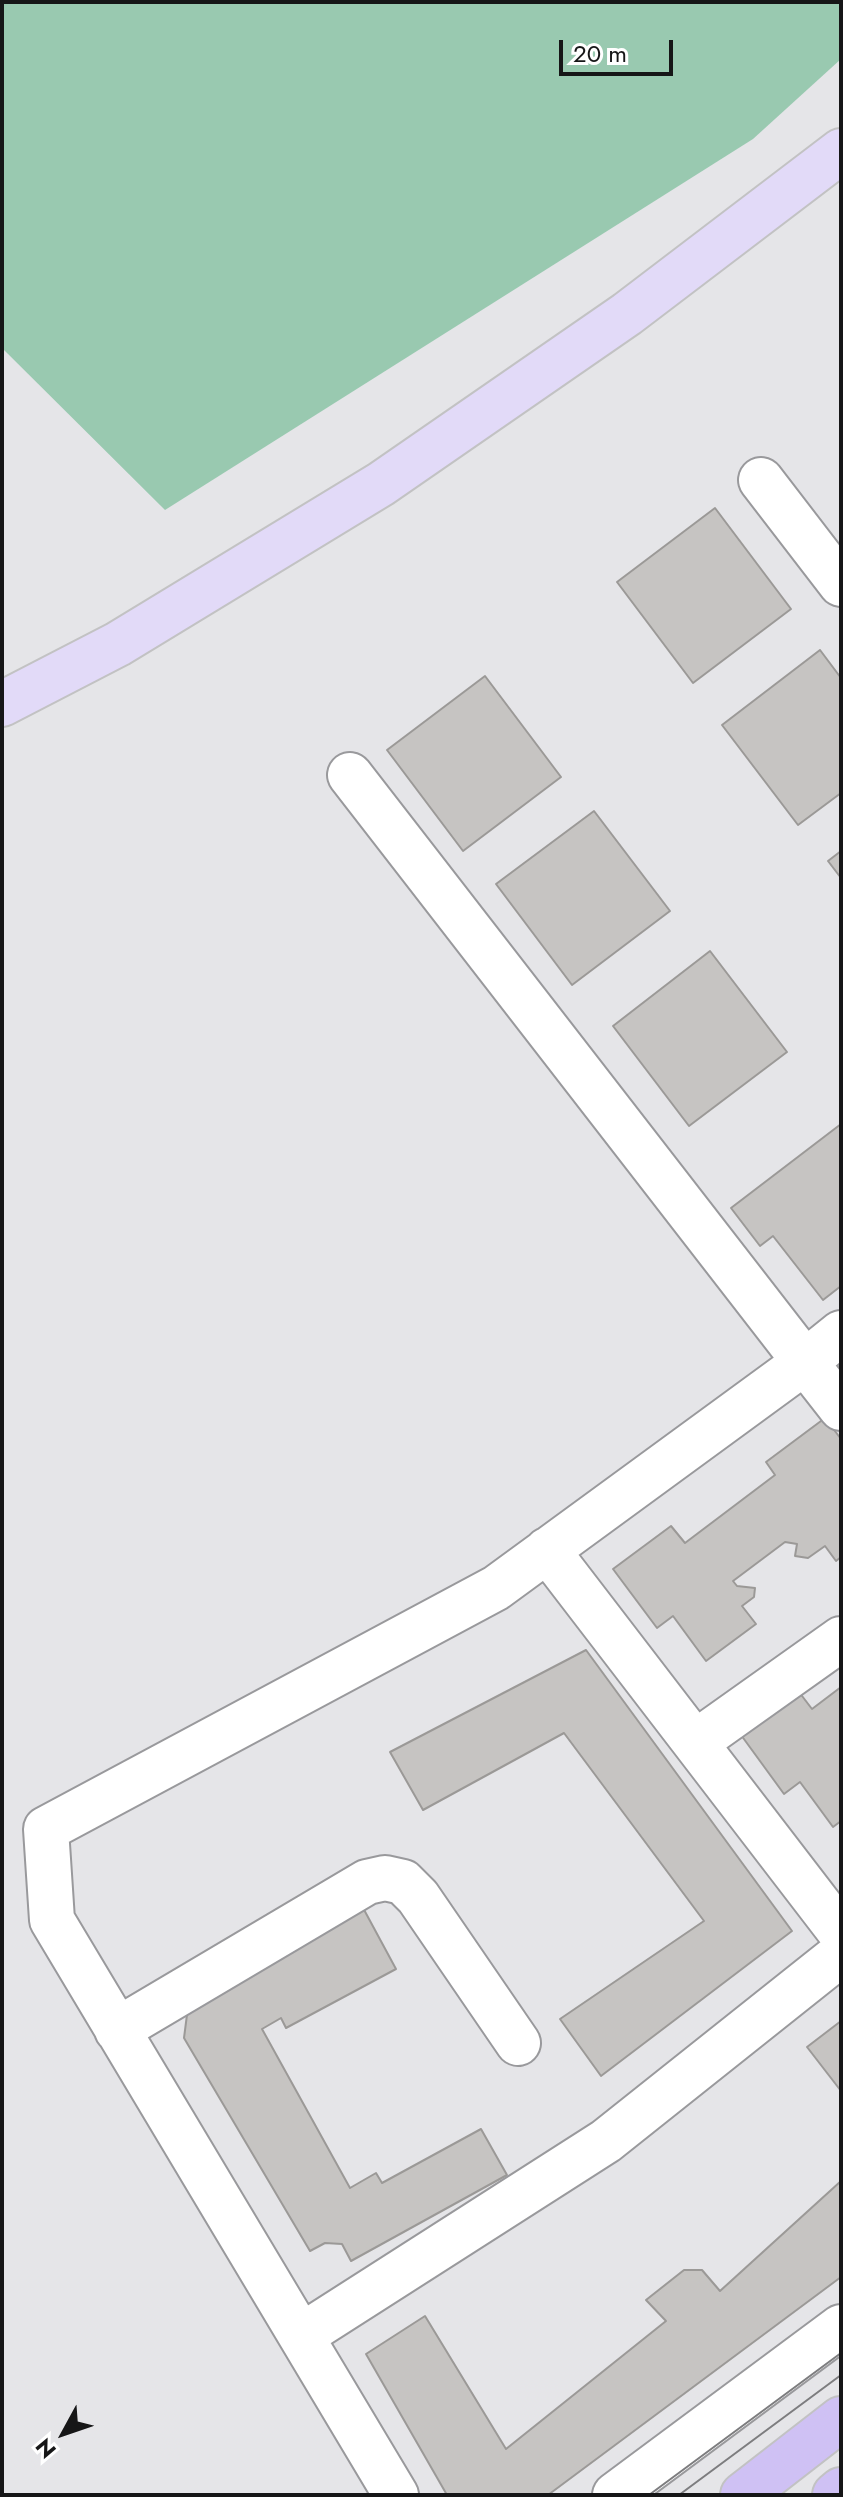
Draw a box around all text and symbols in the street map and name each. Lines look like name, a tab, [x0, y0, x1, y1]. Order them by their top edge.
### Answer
scale bar	[563, 24, 677, 74]
text: 20 m	[573, 36, 627, 71]
north arrow	[24, 2393, 104, 2473]
text: N	[28, 2431, 63, 2465]

